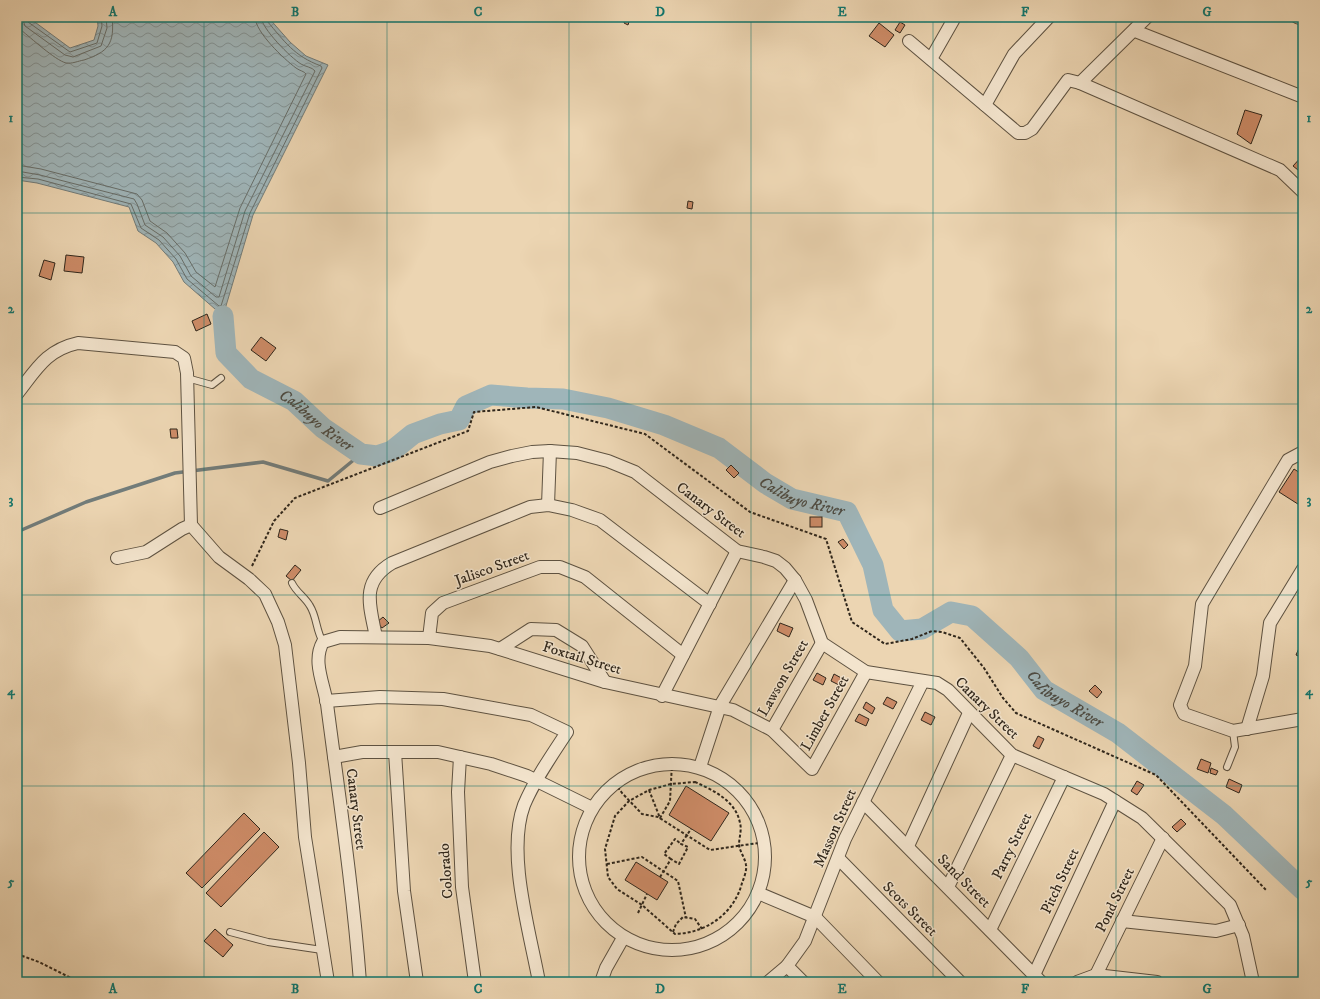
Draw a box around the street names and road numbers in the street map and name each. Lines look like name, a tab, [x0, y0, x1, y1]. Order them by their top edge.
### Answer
street label: Canary Street	[673, 478, 750, 542]
street label: Jalisco Street	[450, 546, 532, 591]
street label: Lawson Street	[753, 636, 813, 720]
street label: Foxtail Street	[540, 637, 624, 679]
street label: Limber Street	[796, 672, 854, 754]
street label: Canary Street	[951, 673, 1023, 743]
street label: Canary Street	[342, 767, 370, 851]
street label: Masson Street	[809, 786, 861, 870]
street label: Parry Street	[988, 809, 1036, 883]
street label: Colorado	[435, 843, 457, 899]
street label: Pitch Street	[1037, 845, 1084, 917]
street label: Sand Street	[933, 850, 995, 912]
street label: Pond Street	[1091, 864, 1139, 935]
street label: Scots Street	[878, 877, 942, 941]

